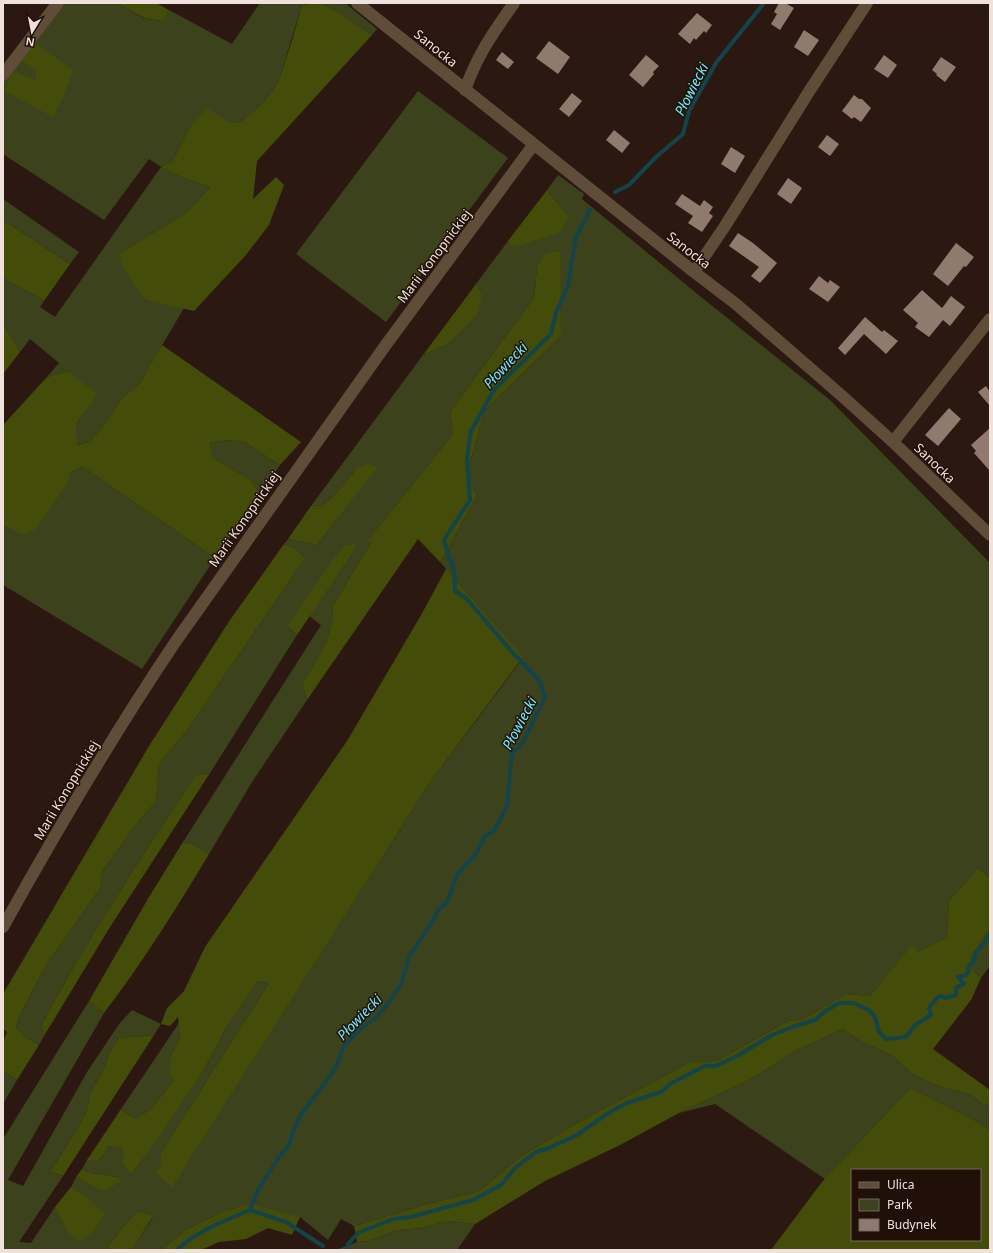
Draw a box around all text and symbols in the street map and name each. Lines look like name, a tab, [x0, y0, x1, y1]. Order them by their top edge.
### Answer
north arrow	[12, 12, 52, 52]
street label: Sanocka	[411, 25, 461, 71]
text: N	[24, 34, 36, 51]
water label: Płowiecki	[670, 59, 713, 119]
street label: Marii Konopnickiej	[393, 205, 475, 307]
street label: Sanocka	[663, 227, 715, 273]
water label: Płowiecki	[479, 337, 532, 392]
street label: Sanocka	[910, 439, 960, 487]
street label: Marii Konopnickiej	[204, 468, 284, 570]
water label: Płowiecki	[497, 693, 541, 753]
street label: Marii Konopnickiej	[29, 737, 103, 843]
water label: Płowiecki	[332, 990, 386, 1044]
legend	[851, 1169, 981, 1241]
text: Ulica	[887, 1176, 914, 1193]
text: Park	[887, 1196, 913, 1213]
text: Budynek	[887, 1216, 937, 1233]

